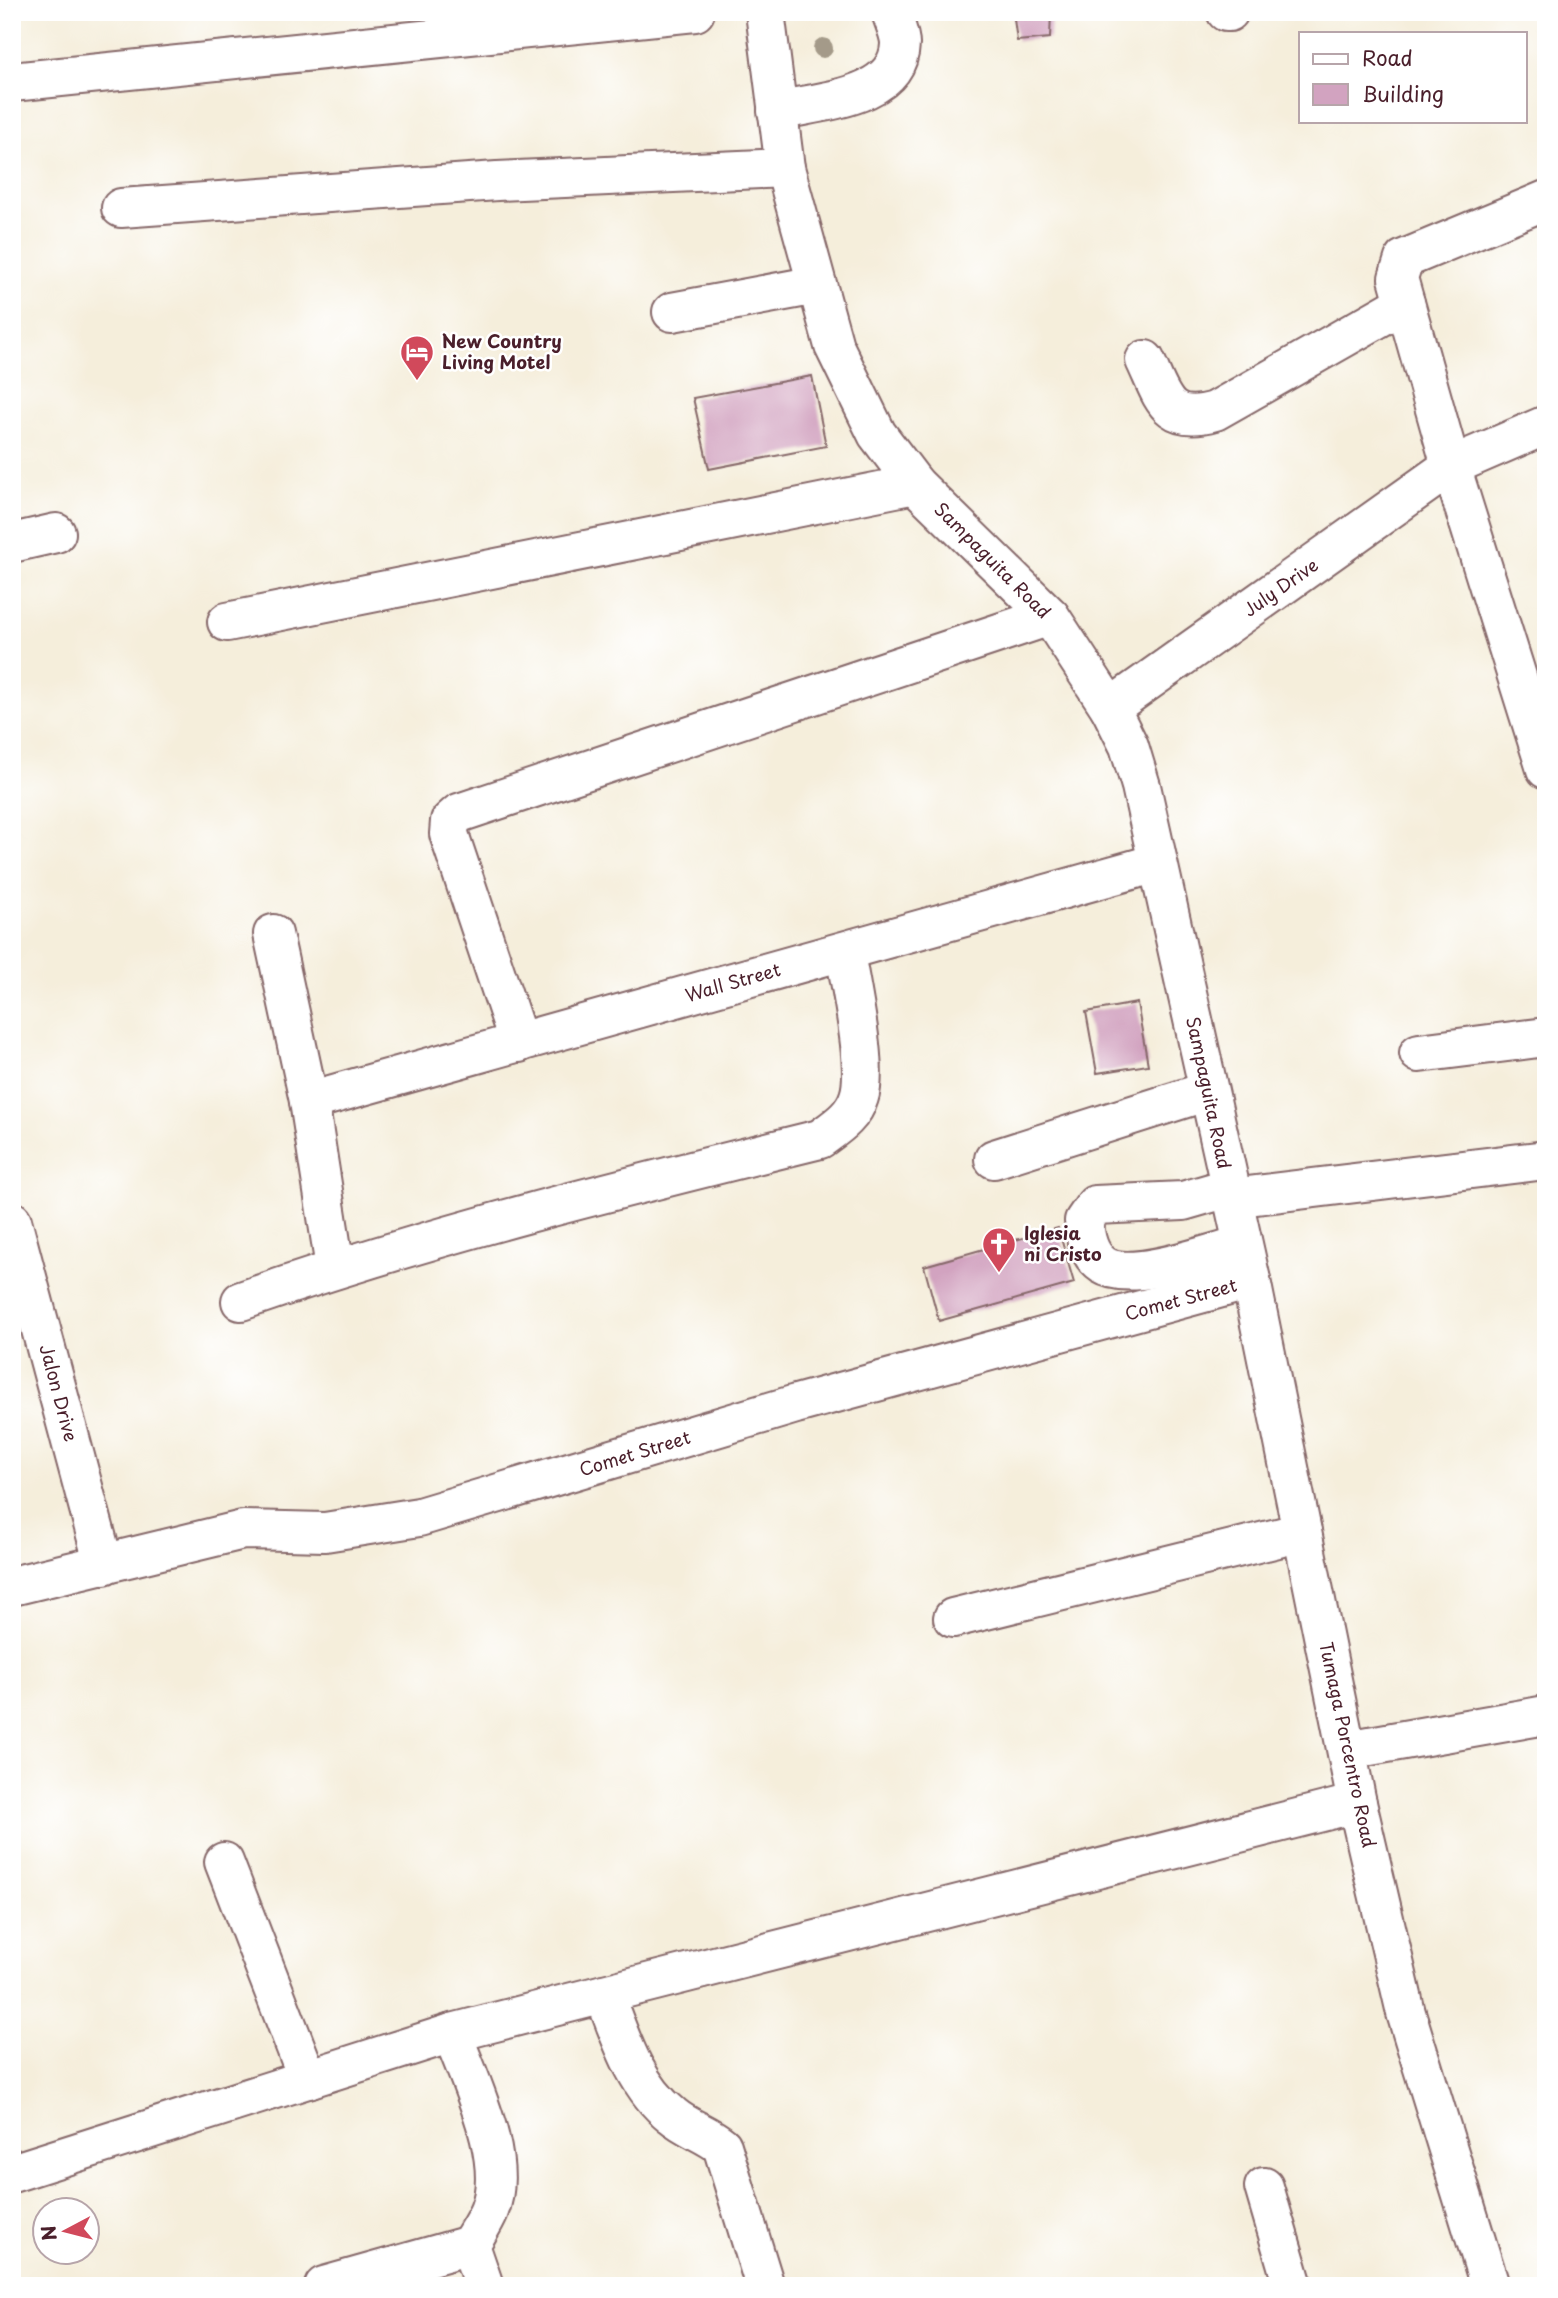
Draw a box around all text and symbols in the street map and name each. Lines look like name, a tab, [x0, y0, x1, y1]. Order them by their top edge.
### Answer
legend	[1299, 32, 1526, 122]
text: Road	[1362, 41, 1413, 73]
text: Building	[1362, 77, 1444, 109]
place label: New Country Living Motel	[442, 327, 562, 375]
hotel icon: New Country Living Motel	[398, 333, 436, 382]
street label: Sampaguita Road	[929, 496, 1057, 624]
street label: July Drive	[1237, 551, 1323, 623]
street label: Wall Street	[682, 955, 783, 1008]
street label: Sampaguita Road	[1180, 1014, 1239, 1171]
place label: Iglesia ni Cristo	[1024, 1219, 1102, 1267]
church icon: Iglesia ni Cristo	[980, 1225, 1018, 1274]
street label: Comet Street	[1122, 1271, 1240, 1326]
street label: Jalon Drive	[34, 1341, 85, 1444]
street label: Comet Street	[576, 1423, 694, 1482]
street label: Tumaga Porcentro Road	[1313, 1639, 1383, 1850]
north arrow	[32, 2196, 102, 2266]
text: N	[33, 2224, 63, 2242]

